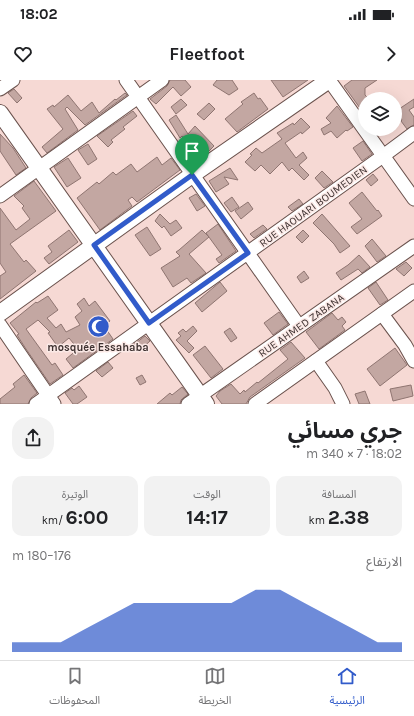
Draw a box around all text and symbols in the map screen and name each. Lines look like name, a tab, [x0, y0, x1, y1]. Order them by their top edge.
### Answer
text: 18:02	[20, 5, 58, 23]
icon: heart	[12, 43, 34, 65]
text: Fleetfoot	[169, 43, 245, 65]
icon: forward	[380, 43, 402, 65]
map controls	[358, 92, 402, 136]
button: layers	[358, 92, 402, 136]
pin	[175, 134, 209, 175]
icon: arrive	[181, 140, 203, 162]
street label: RUE HAOUARI BOUMEDIEN	[257, 163, 370, 250]
street label: RUE AHMED ZABANA	[256, 291, 347, 360]
mosque icon: mosquée Essahaba	[85, 314, 111, 340]
place label: mosquée Essahaba	[47, 341, 149, 354]
button: share	[12, 417, 54, 459]
text: جري مسائي	[288, 418, 402, 444]
text: 18:02 · 7 × 340 m	[306, 446, 402, 461]
text: الوتيرة	[62, 488, 88, 501]
text: الوقت	[193, 488, 221, 501]
text: المسافة	[322, 488, 356, 501]
text: 6:00	[66, 506, 108, 529]
text: 14:17	[186, 506, 228, 529]
text: 2.38	[328, 506, 369, 529]
text: /km	[42, 514, 66, 527]
text: km	[309, 514, 328, 527]
text: 176–180 m	[12, 548, 71, 563]
text: الارتفاع	[366, 554, 402, 569]
tab: المحفوظات	[49, 665, 100, 712]
tab: الخريطة	[198, 665, 231, 712]
tab: الرئيسية	[330, 665, 365, 712]

